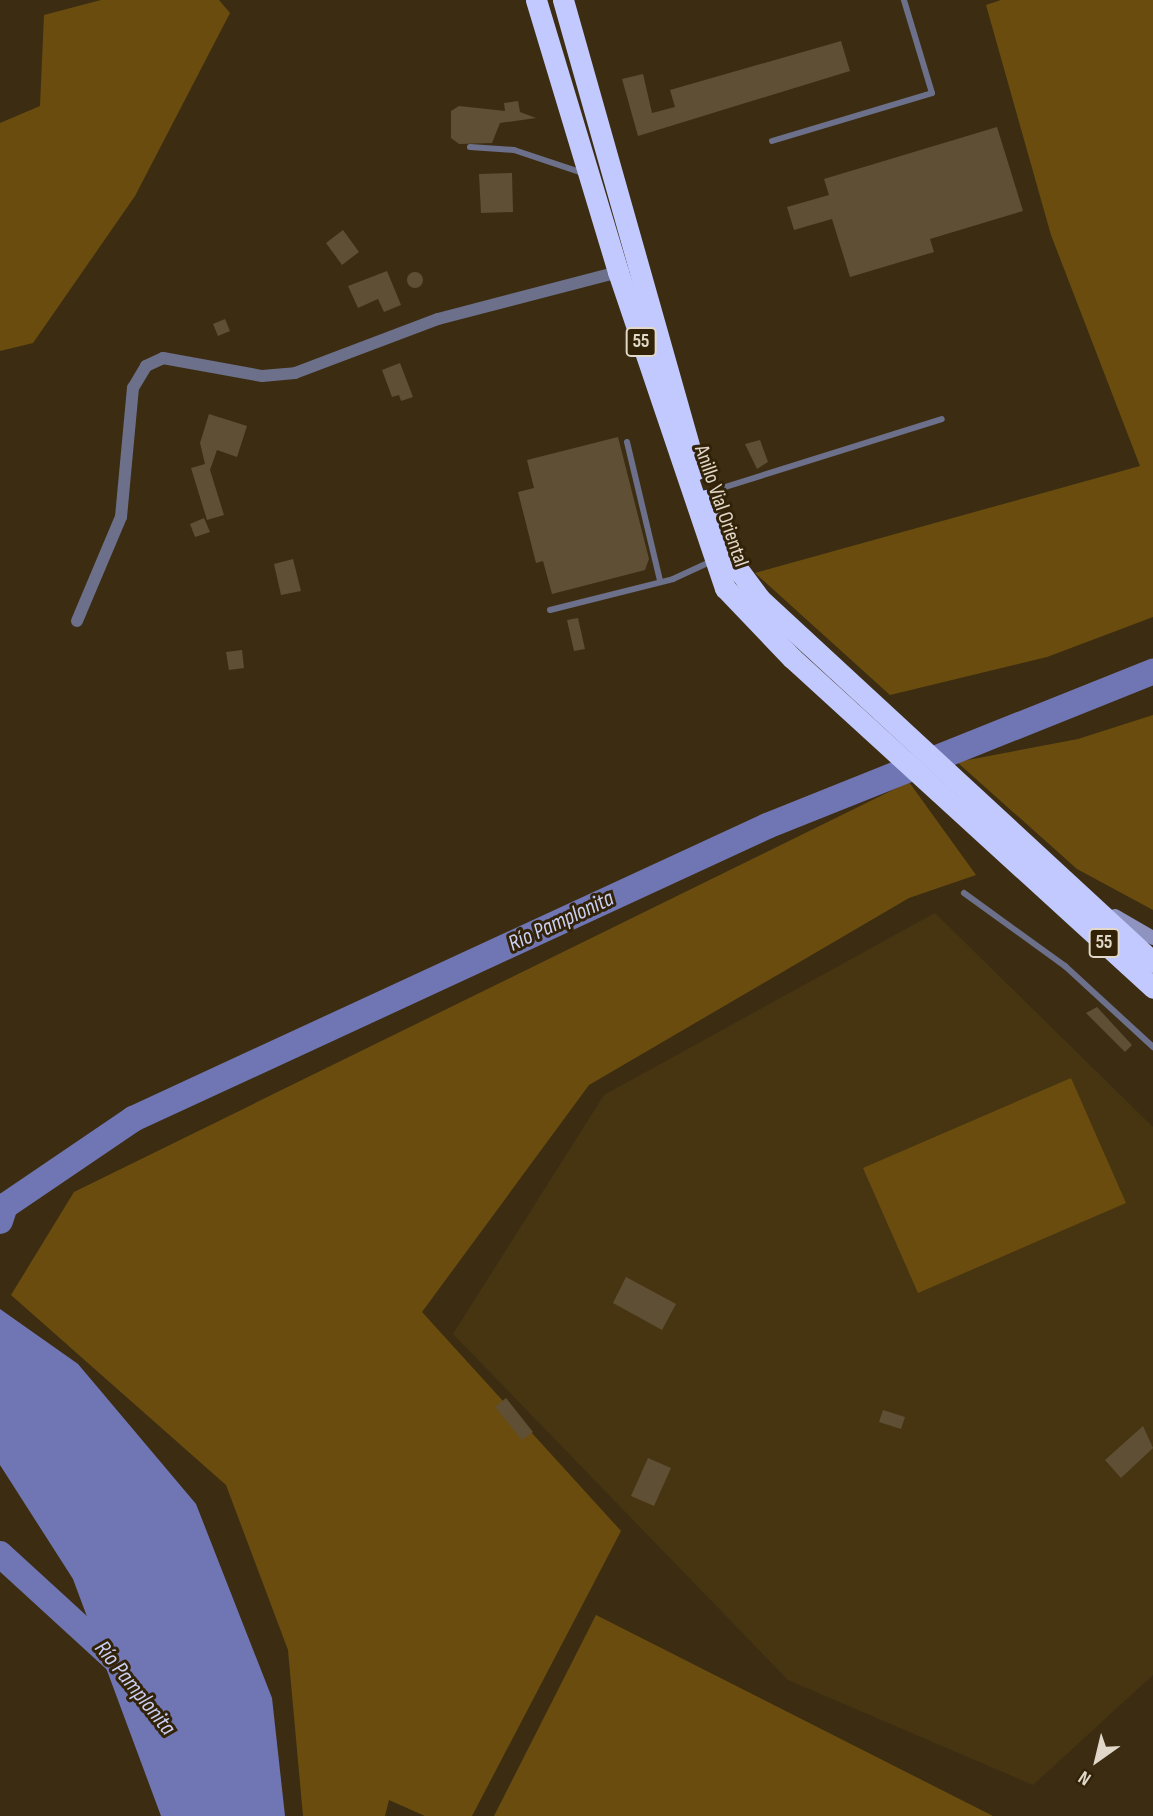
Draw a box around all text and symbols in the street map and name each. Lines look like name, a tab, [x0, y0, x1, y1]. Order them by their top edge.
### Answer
road number: 55	[625, 326, 657, 358]
street label: Anillo Vial Oriental	[688, 442, 754, 570]
water label: Río Pamplonita	[504, 885, 618, 957]
road number: 55	[1088, 928, 1120, 959]
water label: Río Pamplonita	[89, 1635, 181, 1741]
north arrow	[1062, 1725, 1132, 1795]
text: N	[1074, 1765, 1096, 1790]

